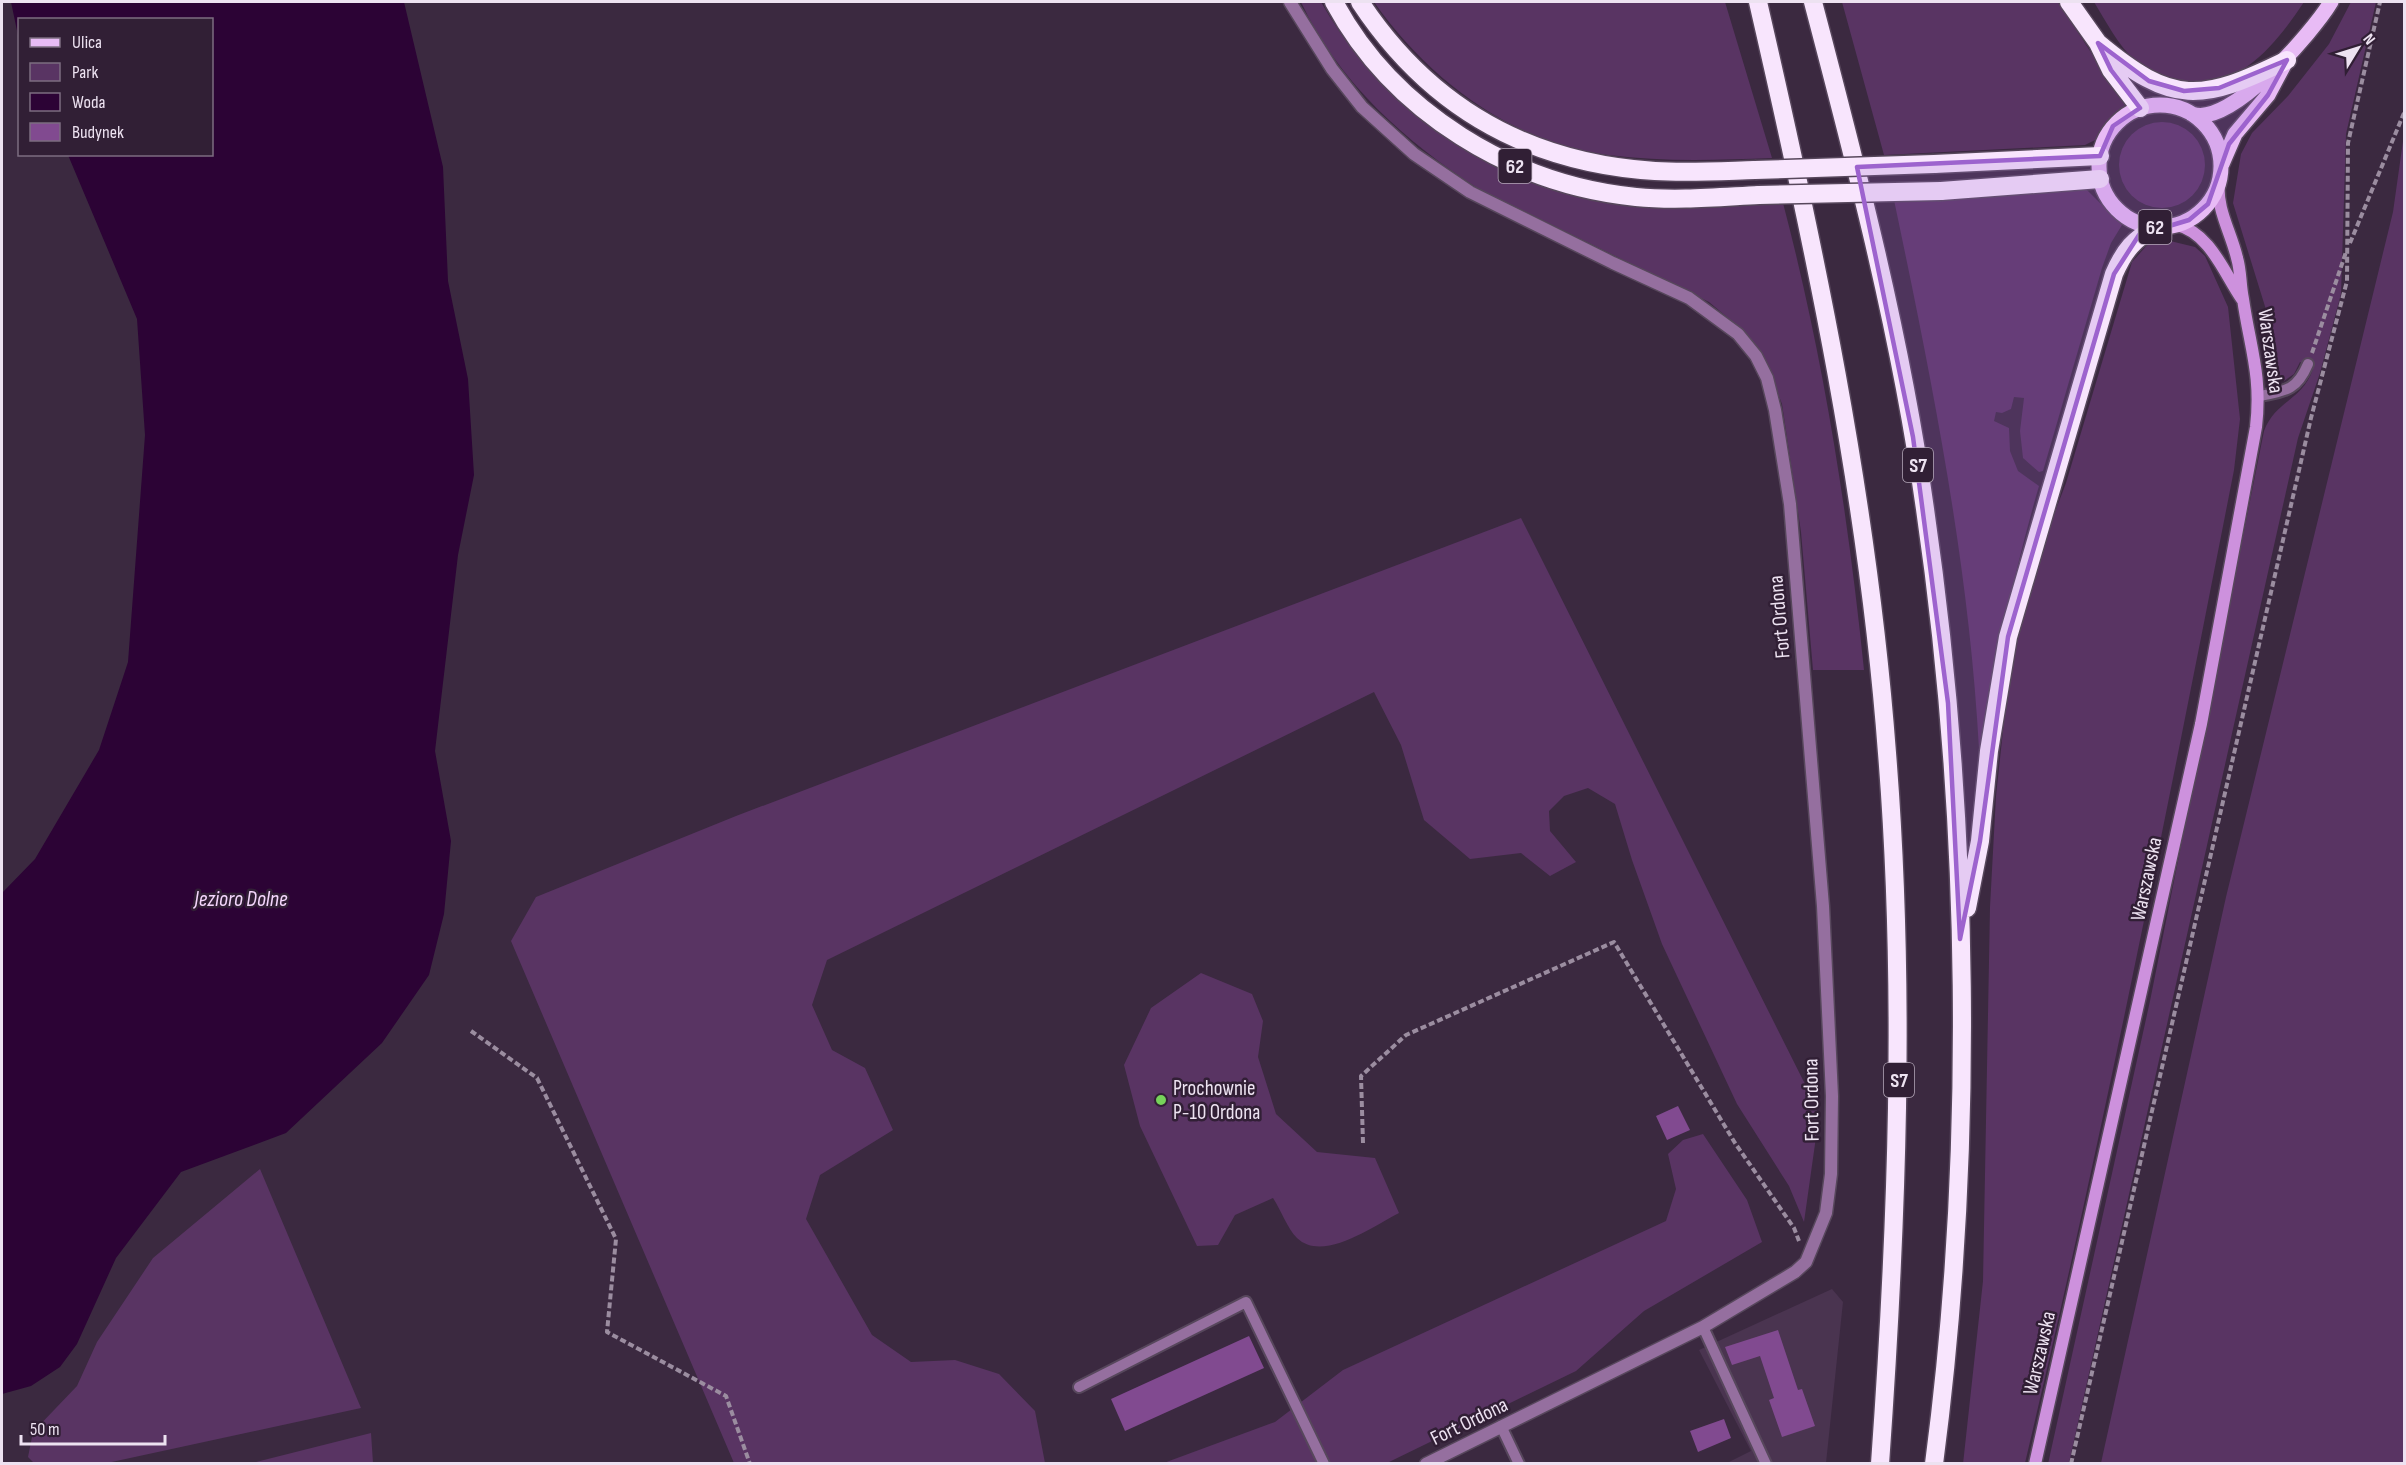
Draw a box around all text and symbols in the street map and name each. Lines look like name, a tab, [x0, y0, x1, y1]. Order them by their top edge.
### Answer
legend	[18, 18, 213, 156]
north arrow	[2328, 18, 2388, 78]
text: N	[2359, 30, 2379, 49]
text: Ulica	[72, 32, 102, 53]
text: Park	[72, 62, 98, 83]
text: Woda	[72, 92, 105, 113]
text: Budynek	[72, 122, 124, 143]
road number: 62	[1498, 149, 1532, 183]
road number: 62	[2138, 210, 2172, 244]
street label: Warszawska	[2252, 307, 2289, 395]
road number: S7	[1903, 448, 1933, 482]
street label: Fort Ordona	[1763, 575, 1796, 659]
street label: Warszawska	[2125, 835, 2168, 923]
water label: Jezioro Dolne	[192, 886, 288, 913]
street label: Fort Ordona	[1798, 1058, 1825, 1142]
road number: S7	[1884, 1063, 1914, 1097]
place label: Prochownie P-10 Ordona	[1173, 1076, 1260, 1125]
marker: Prochownie P-10 Ordona	[1154, 1093, 1168, 1107]
street label: Warszawska	[2018, 1309, 2061, 1397]
street label: Fort Ordona	[1426, 1392, 1512, 1451]
scale bar	[21, 1408, 165, 1446]
text: 50 m	[30, 1419, 60, 1440]

